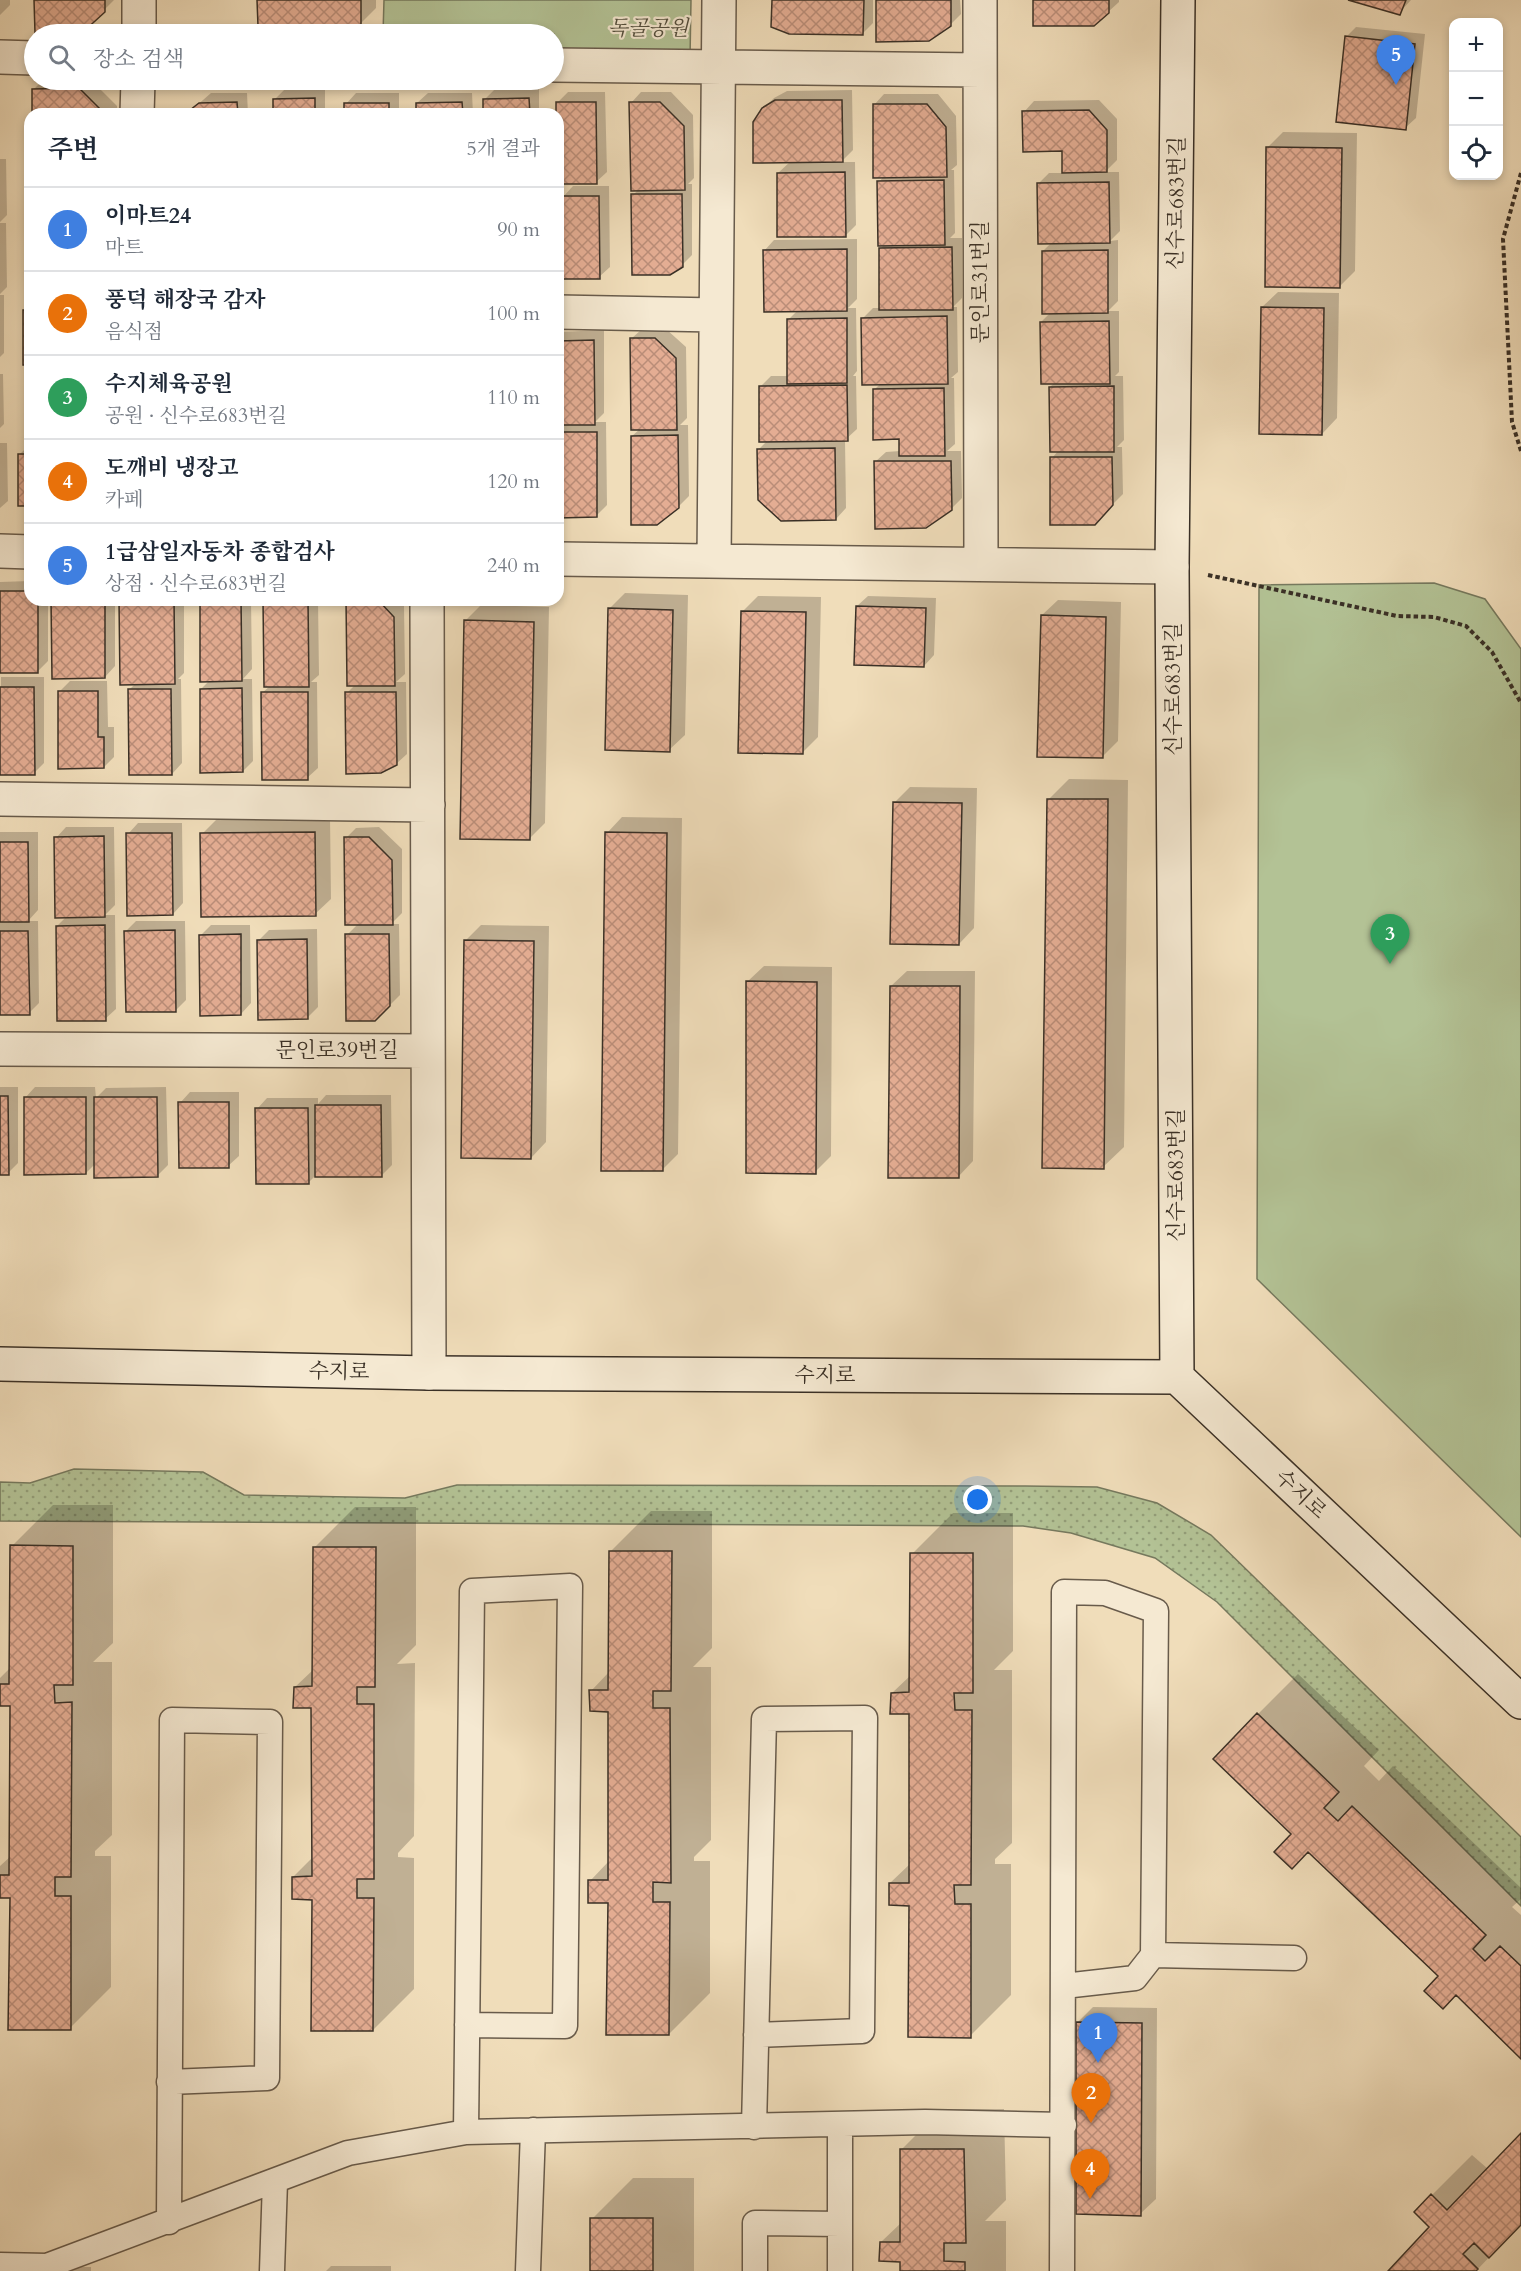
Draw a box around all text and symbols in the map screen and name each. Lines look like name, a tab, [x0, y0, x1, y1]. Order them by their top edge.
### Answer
park label: 독골공원	[607, 14, 690, 43]
map controls	[1449, 18, 1503, 180]
button: +	[1449, 18, 1503, 72]
search box	[24, 24, 564, 90]
pin: 5	[1376, 36, 1416, 85]
icon: search	[45, 41, 78, 74]
text: 장소 검색	[93, 44, 184, 74]
button: −	[1449, 72, 1503, 126]
button: locate	[1449, 126, 1503, 180]
text: 주변	[48, 132, 98, 167]
text: 5개 결과	[466, 135, 540, 162]
street label: 신수로683번길	[1161, 136, 1192, 270]
text: 이마트24	[105, 201, 191, 231]
text: 1	[62, 216, 73, 243]
text: 90 m	[497, 216, 540, 243]
street label: 문인로31번길	[966, 221, 995, 343]
text: 마트	[105, 234, 144, 261]
text: 풍덕 해장국 감자	[105, 285, 266, 315]
text: 2	[62, 300, 73, 327]
text: 100 m	[487, 300, 540, 327]
text: 음식점	[105, 318, 163, 345]
text: 수지체육공원	[105, 369, 233, 399]
text: 3	[62, 384, 73, 411]
text: 110 m	[487, 384, 540, 411]
text: 공원 · 신수로683번길	[105, 402, 287, 429]
text: 도깨비 냉장고	[105, 453, 238, 483]
text: 4	[62, 468, 73, 495]
text: 120 m	[487, 468, 540, 495]
text: 카페	[105, 486, 144, 513]
text: 1급삼일자동차 종합검사	[105, 537, 335, 567]
text: 5	[62, 552, 73, 579]
text: 240 m	[487, 552, 540, 579]
text: 상점 · 신수로683번길	[105, 570, 287, 597]
street label: 신수로683번길	[1159, 622, 1188, 756]
pin: 3	[1370, 914, 1410, 964]
street label: 문인로39번길	[276, 1036, 398, 1065]
street label: 신수로683번길	[1162, 1108, 1191, 1242]
street label: 수지로	[308, 1356, 370, 1387]
street label: 수지로	[795, 1361, 855, 1390]
street label: 수지로	[1269, 1463, 1333, 1526]
your location	[963, 1485, 992, 1514]
pin: 1	[1078, 2014, 1118, 2063]
pin: 2	[1072, 2074, 1110, 2123]
pin: 4	[1070, 2150, 1110, 2199]

